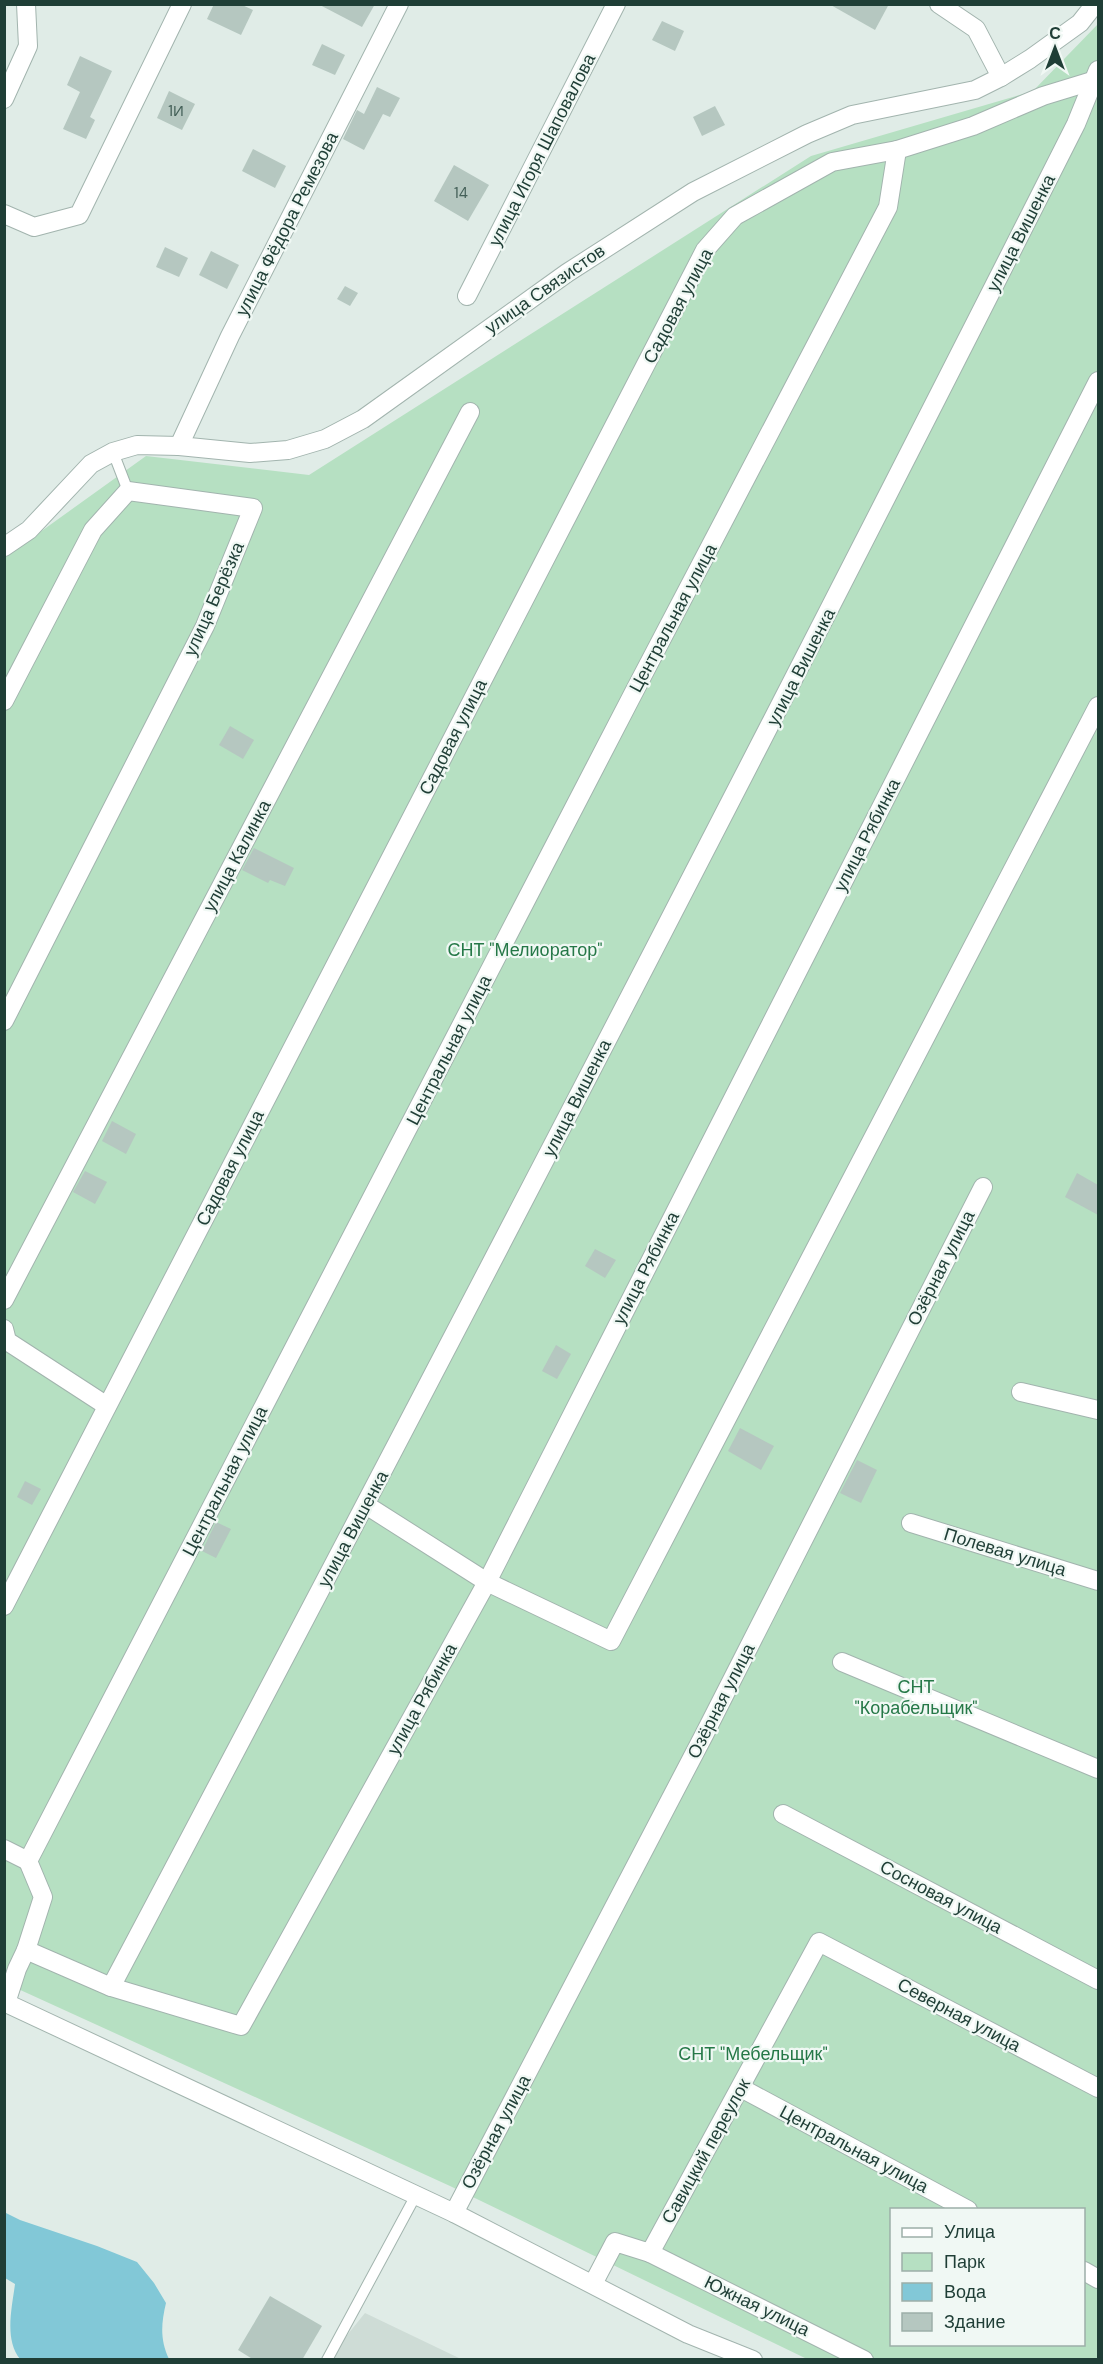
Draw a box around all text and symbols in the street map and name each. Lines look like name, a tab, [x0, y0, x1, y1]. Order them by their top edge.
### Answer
north arrow	[1025, 18, 1085, 78]
text: С	[1049, 23, 1061, 44]
street label: улица Игоря Шаповалова	[483, 49, 602, 251]
house number: 1И	[168, 101, 184, 121]
street label: улица Фёдора Ремезова	[230, 127, 344, 320]
street label: улица Вишенка	[981, 169, 1061, 296]
house number: 14	[454, 183, 468, 203]
street label: улица Связистов	[480, 239, 610, 339]
street label: Садовая улица	[638, 243, 719, 368]
street label: улица Берёзка	[178, 537, 250, 660]
street label: Центральная улица	[624, 538, 723, 697]
street label: улица Вишенка	[761, 603, 841, 730]
street label: Садовая улица	[413, 674, 493, 799]
street label: улица Рябинка	[828, 773, 906, 896]
street label: улица Калинка	[197, 795, 277, 916]
park label: СНТ "Мелиоратор"	[447, 938, 603, 962]
street label: Центральная улица	[401, 970, 498, 1129]
street label: улица Вишенка	[537, 1034, 617, 1161]
street label: Садовая улица	[190, 1105, 270, 1230]
street label: Озёрная улица	[902, 1205, 981, 1330]
street label: улица Рябинка	[607, 1206, 685, 1329]
street label: Центральная улица	[177, 1401, 274, 1560]
street label: улица Вишенка	[312, 1466, 394, 1592]
street label: Полевая улица	[941, 1522, 1070, 1582]
street label: улица Рябинка	[381, 1638, 463, 1759]
street label: Озёрная улица	[682, 1638, 761, 1763]
park label: СНТ "Корабельщик"	[854, 1675, 978, 1720]
street label: Сосновая улица	[876, 1855, 1007, 1940]
street label: Северная улица	[893, 1972, 1026, 2058]
park label: СНТ "Мебельщик"	[678, 2042, 828, 2066]
street label: Озёрная улица	[456, 2070, 537, 2193]
street label: Савицкий переулок	[656, 2074, 756, 2228]
street label: Центральная улица	[775, 2100, 934, 2199]
legend	[890, 2208, 1085, 2346]
text: Улица	[944, 2220, 996, 2244]
text: Парк	[944, 2250, 985, 2274]
street label: Южная улица	[700, 2270, 814, 2342]
text: Вода	[944, 2280, 987, 2304]
text: Здание	[944, 2310, 1005, 2334]

